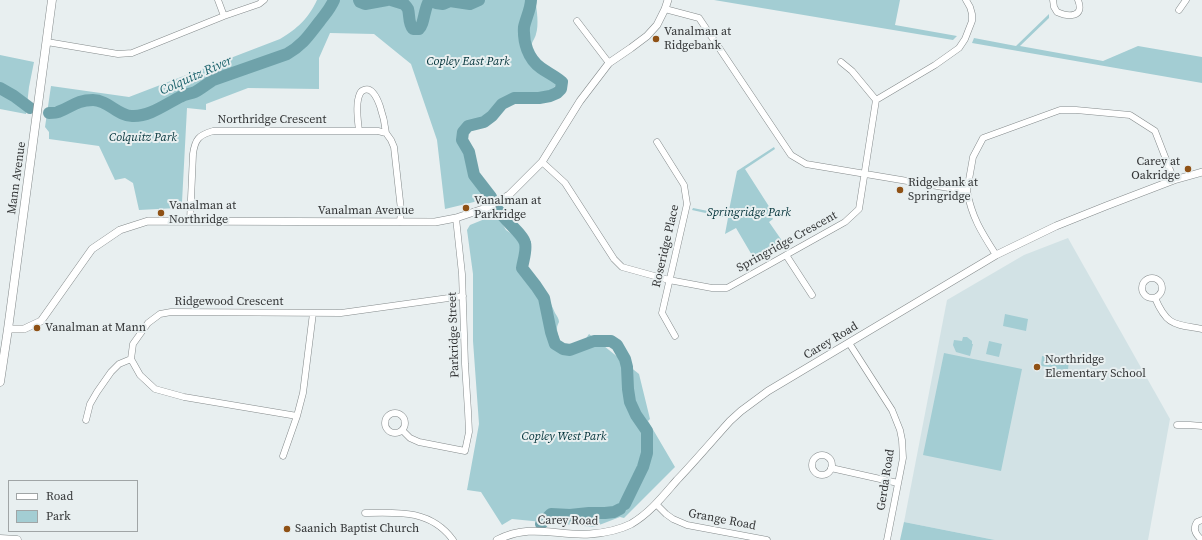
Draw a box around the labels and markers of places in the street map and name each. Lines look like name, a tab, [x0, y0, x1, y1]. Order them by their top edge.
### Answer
place label: Vanalman at Ridgebank	[664, 25, 731, 53]
marker: Vanalman at Ridgebank	[651, 34, 661, 44]
place label: Carey at Oakridge	[1131, 155, 1180, 183]
marker: Carey at Oakridge	[1183, 164, 1193, 174]
place label: Ridgebank at Springridge	[908, 176, 978, 204]
marker: Ridgebank at Springridge	[895, 185, 905, 195]
place label: Vanalman at Parkridge	[474, 194, 541, 222]
place label: Vanalman at Northridge	[169, 199, 236, 227]
marker: Vanalman at Parkridge	[461, 203, 471, 213]
marker: Vanalman at Northridge	[156, 208, 166, 218]
place label: Vanalman at Mann	[45, 321, 146, 335]
marker: Vanalman at Mann	[32, 323, 42, 333]
place label: Northridge Elementary School	[1045, 353, 1146, 381]
marker: Northridge Elementary School	[1032, 362, 1042, 372]
place label: Saanich Baptist Church	[295, 522, 419, 536]
marker: Saanich Baptist Church	[282, 524, 292, 534]

